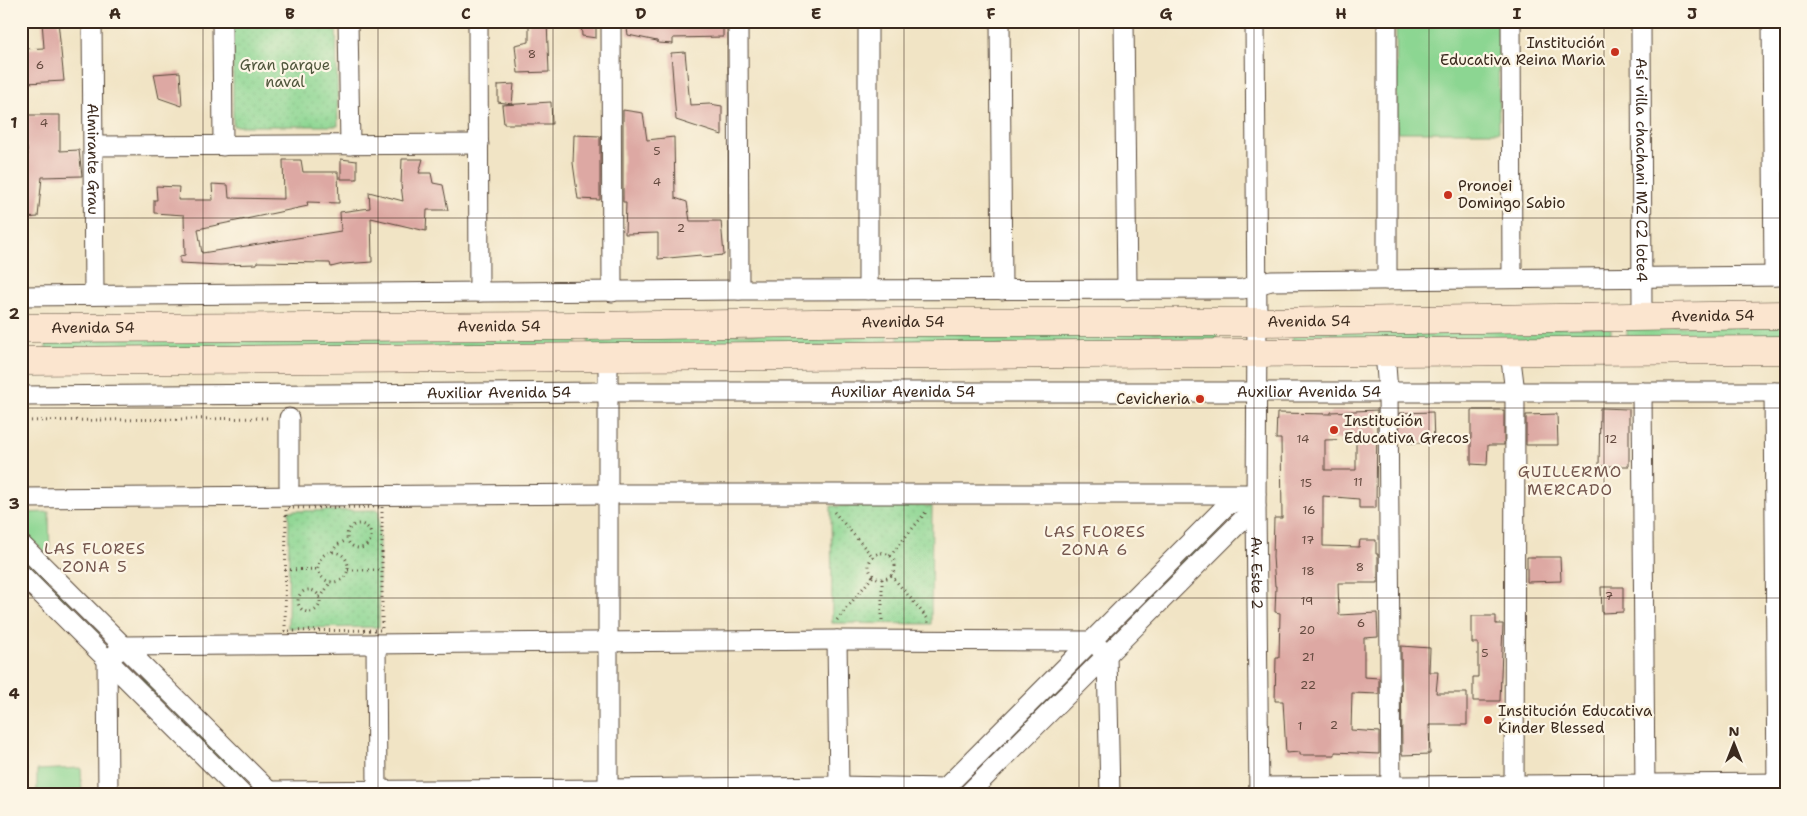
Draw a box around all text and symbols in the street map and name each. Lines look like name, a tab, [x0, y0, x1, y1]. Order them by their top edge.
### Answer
text: A	[109, 3, 121, 24]
text: B	[285, 3, 295, 24]
text: C	[461, 3, 471, 24]
text: D	[635, 3, 647, 24]
text: E	[811, 3, 821, 24]
text: F	[986, 3, 996, 24]
text: G	[1160, 3, 1173, 24]
text: H	[1335, 3, 1347, 24]
text: I	[1513, 3, 1522, 24]
text: J	[1687, 3, 1697, 24]
place label: Institución Educativa Reina Maria	[1440, 33, 1606, 70]
house number: 8	[528, 46, 536, 62]
marker: Institución Educativa Reina Maria	[1609, 46, 1621, 58]
park label: Gran parque naval	[240, 55, 330, 92]
house number: 6	[36, 57, 44, 73]
street label: Así villa chachani MZ C2 lote4	[1631, 58, 1652, 282]
street label: Almirante Grau	[83, 103, 103, 215]
text: 1	[10, 112, 18, 133]
house number: 4	[40, 115, 48, 131]
house number: 5	[653, 143, 661, 159]
house number: 4	[653, 174, 661, 190]
place label: Pronoei Domingo Sabio	[1458, 176, 1565, 213]
marker: Pronoei Domingo Sabio	[1442, 189, 1454, 201]
house number: 2	[677, 220, 685, 236]
text: 2	[8, 303, 20, 324]
street label: Avenida 54	[1671, 305, 1755, 327]
street label: Avenida 54	[1267, 311, 1351, 332]
street label: Avenida 54	[861, 312, 945, 332]
street label: Avenida 54	[457, 316, 541, 336]
street label: Avenida 54	[51, 318, 135, 338]
street label: Auxiliar Avenida 54	[427, 382, 571, 403]
street label: Auxiliar Avenida 54	[831, 382, 975, 402]
street label: Auxiliar Avenida 54	[1237, 382, 1381, 402]
place label: Cevicheria	[1116, 389, 1191, 409]
marker: Cevicheria	[1194, 393, 1206, 405]
place label: Institución Educativa Grecos	[1344, 411, 1469, 448]
marker: Institución Educativa Grecos	[1328, 424, 1340, 436]
house number: 14	[1297, 431, 1309, 447]
house number: 12	[1605, 431, 1617, 447]
district label: GUILLERMO MERCADO	[1518, 461, 1622, 500]
house number: 11	[1353, 474, 1363, 490]
house number: 15	[1300, 475, 1312, 491]
text: 3	[8, 493, 20, 514]
house number: 16	[1302, 502, 1316, 518]
district label: LAS FLORES ZONA 6	[1044, 521, 1146, 560]
house number: 17	[1302, 532, 1314, 548]
street label: Av. Este 2	[1246, 536, 1267, 610]
district label: LAS FLORES ZONA 5	[44, 538, 146, 577]
house number: 8	[1356, 559, 1364, 575]
house number: 18	[1301, 563, 1315, 579]
house number: 7	[1605, 588, 1613, 604]
house number: 19	[1301, 593, 1313, 609]
house number: 6	[1357, 615, 1365, 631]
house number: 20	[1299, 622, 1315, 638]
house number: 5	[1481, 645, 1489, 661]
house number: 21	[1302, 649, 1314, 665]
house number: 22	[1300, 677, 1316, 693]
text: 4	[8, 683, 20, 704]
place label: Institución Educativa Kinder Blessed	[1498, 701, 1653, 738]
marker: Institución Educativa Kinder Blessed	[1482, 714, 1494, 726]
house number: 2	[1330, 717, 1338, 733]
house number: 1	[1297, 718, 1303, 734]
north arrow	[1710, 718, 1760, 768]
text: N	[1728, 722, 1740, 740]

